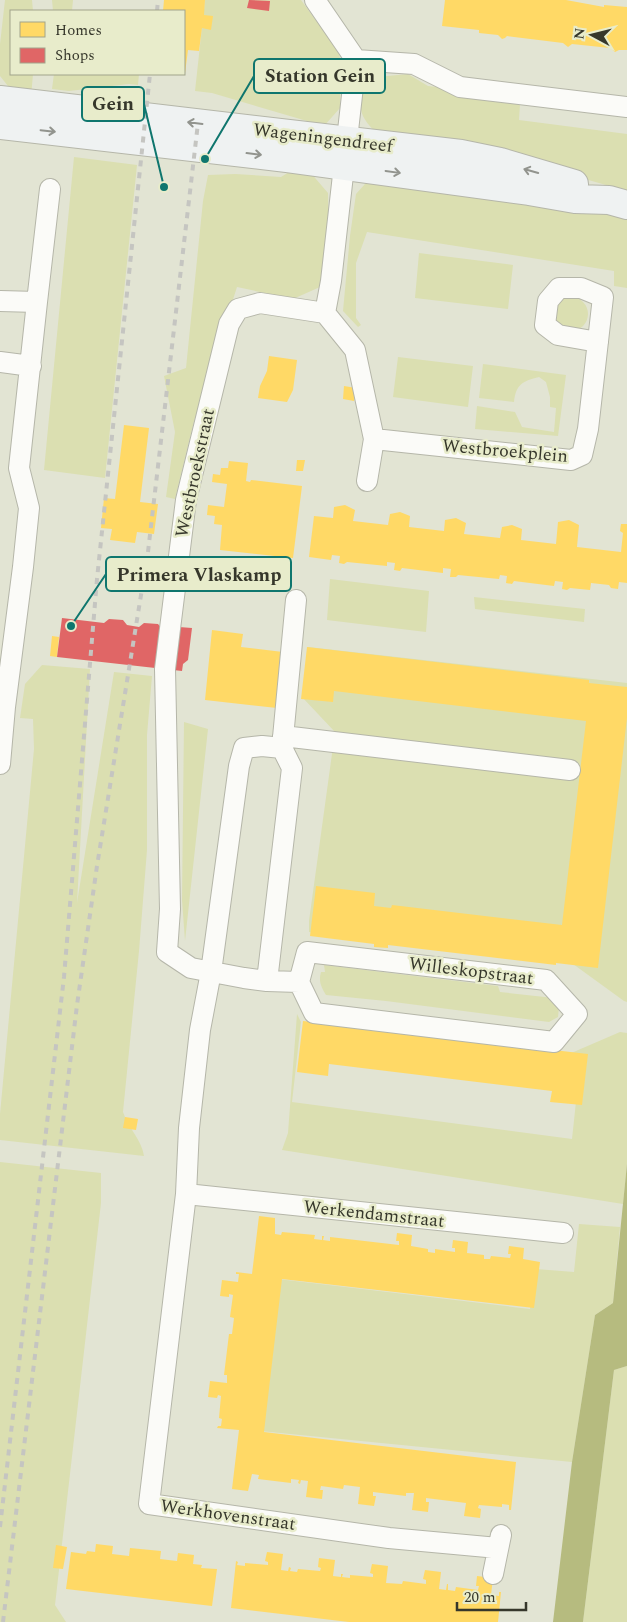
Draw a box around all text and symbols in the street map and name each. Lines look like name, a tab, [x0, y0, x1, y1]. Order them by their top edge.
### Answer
legend	[10, 10, 185, 75]
north arrow	[567, 10, 617, 60]
text: Homes	[55, 19, 102, 42]
text: N	[568, 27, 591, 40]
text: Shops	[55, 44, 95, 67]
callout: Station Gein	[254, 59, 385, 93]
text: Station Gein	[265, 62, 376, 91]
callout: Gein	[82, 87, 144, 121]
text: Gein	[92, 90, 134, 119]
street label: Wageningendreef	[252, 116, 396, 160]
one-way arrow	[187, 118, 203, 128]
one-way arrow	[40, 126, 56, 136]
one-way arrow	[246, 149, 262, 159]
one-way arrow	[524, 165, 540, 175]
one-way arrow	[385, 167, 401, 177]
street label: Westbroekstraat	[168, 406, 222, 540]
street label: Westbroekplein	[441, 432, 569, 470]
callout: Primera Vlaskamp	[106, 557, 291, 591]
text: Primera Vlaskamp	[117, 561, 281, 590]
street label: Willeskopstraat	[407, 950, 535, 992]
street label: Werkendamstraat	[302, 1193, 446, 1235]
street label: Werkhovenstraat	[159, 1492, 297, 1538]
scale bar	[457, 1580, 526, 1612]
text: 20 m	[464, 1586, 496, 1609]

